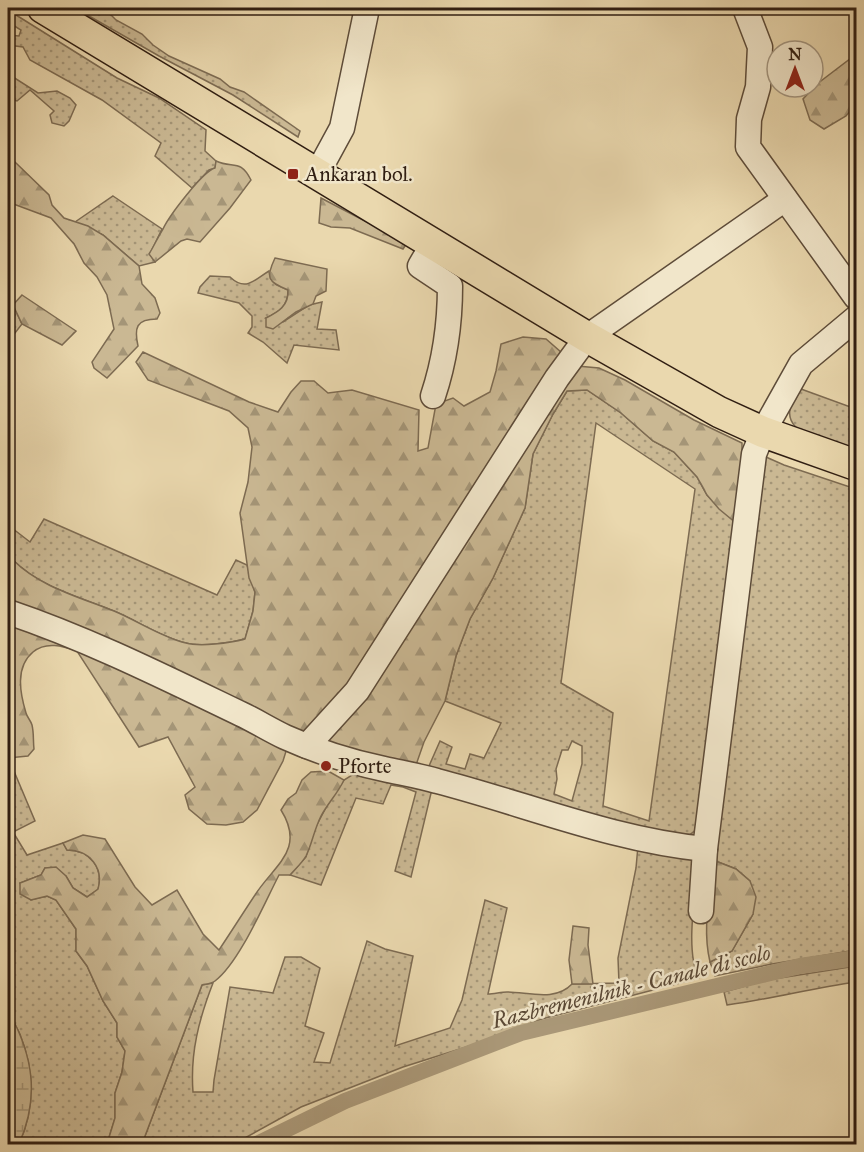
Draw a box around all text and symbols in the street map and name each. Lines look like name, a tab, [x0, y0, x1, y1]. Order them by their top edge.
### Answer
north arrow	[765, 39, 825, 99]
text: N	[788, 45, 802, 64]
place label: Ankaran bol.	[304, 161, 413, 187]
marker: Ankaran bol.	[286, 167, 300, 181]
place label: Pforte	[338, 753, 392, 779]
marker: Pforte	[319, 759, 333, 773]
water label: Razbremenilnik - Canale di scolo	[488, 939, 773, 1034]

